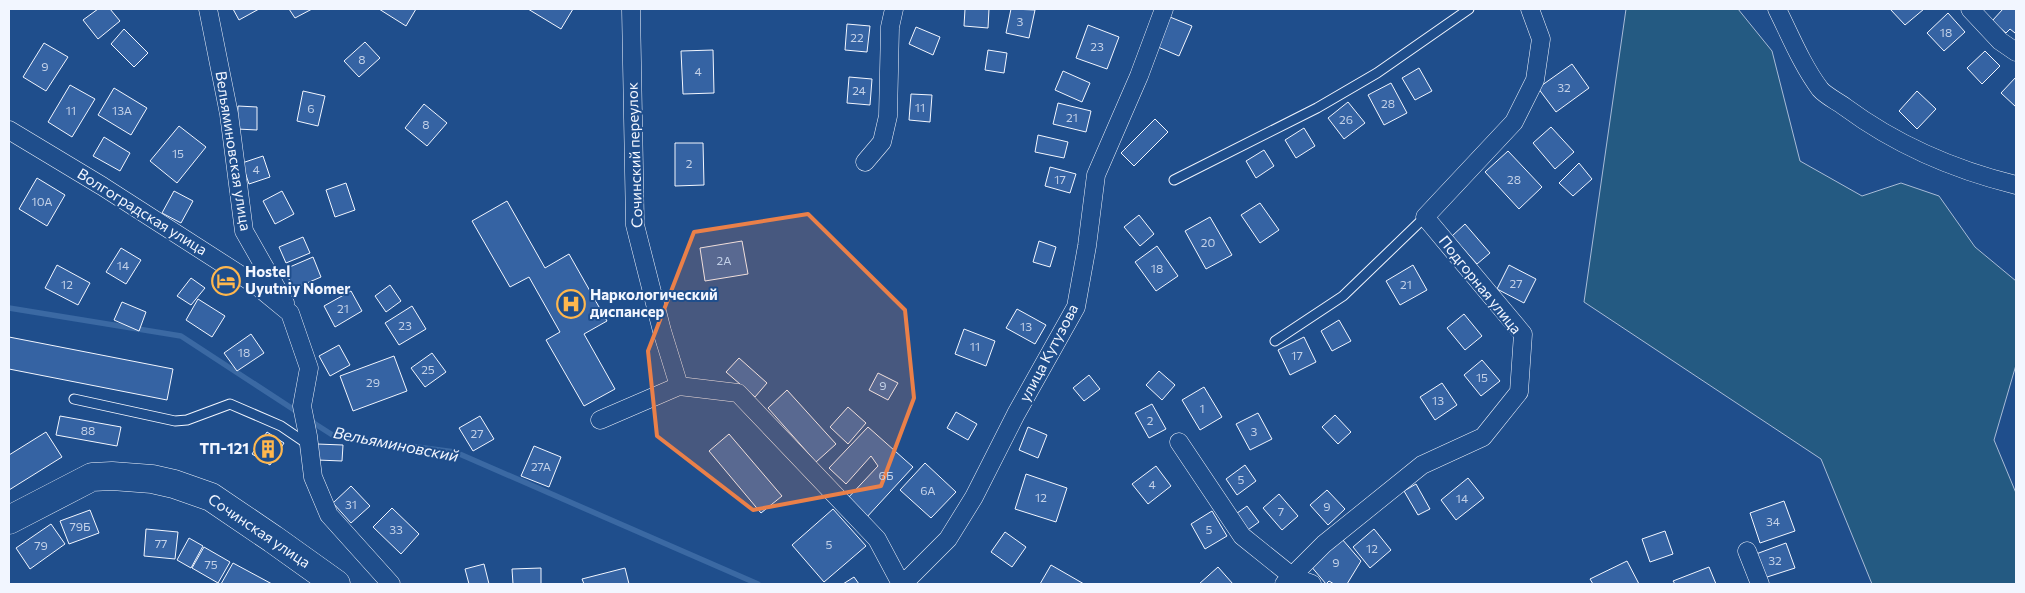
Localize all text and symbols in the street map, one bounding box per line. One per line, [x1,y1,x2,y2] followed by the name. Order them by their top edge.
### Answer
[1017,14,1024,28] house number: 3
[1940,25,1952,39] house number: 18
[850,30,864,44] house number: 22
[1090,39,1104,53] house number: 23
[358,52,366,66] house number: 8
[41,59,49,73] house number: 9
[694,64,702,78] house number: 4
[212,70,256,232] street label: Вельяминовская улица
[1557,80,1571,94] house number: 32
[622,82,646,228] street label: Сочинский переулок
[852,83,866,97] house number: 24
[1381,96,1395,110] house number: 28
[915,100,925,114] house number: 11
[307,101,315,115] house number: 6
[66,103,76,117] house number: 11
[112,103,132,117] house number: 13А
[1066,110,1078,124] house number: 21
[1339,112,1353,126] house number: 26
[422,117,430,131] house number: 8
[172,146,184,160] house number: 15
[686,156,693,170] house number: 2
[252,162,260,176] house number: 4
[74,164,211,258] street label: Волгоградская улица
[1054,172,1066,186] house number: 17
[1507,172,1521,186] house number: 28
[32,194,52,208] house number: 10А
[1436,232,1526,337] street label: Подгорная улица
[1201,235,1215,249] house number: 20
[717,253,731,267] house number: 2А
[117,258,129,272] house number: 14
[1151,261,1163,275] house number: 18
[245,262,350,297] place label: Hostel Uyutniy Nomer
[211,266,241,296] hotel icon: Hostel Uyutniy Nomer
[1510,276,1522,290] house number: 27
[61,277,73,291] house number: 12
[1400,277,1412,291] house number: 21
[590,285,718,320] place label: Наркологический диспансер
[556,289,586,319] hospital icon: Наркологический диспансер
[337,301,349,315] house number: 21
[1015,301,1081,404] street label: улица Кутузова
[398,318,412,332] house number: 23
[1020,319,1032,333] house number: 13
[970,339,980,353] house number: 11
[238,345,250,359] house number: 18
[1291,348,1303,362] house number: 17
[421,362,435,376] house number: 25
[1476,370,1488,384] house number: 15
[366,375,380,389] house number: 29
[879,378,887,392] house number: 9
[1432,393,1444,407] house number: 13
[1199,401,1205,415] house number: 1
[1147,413,1154,427] house number: 2
[332,422,460,465] water label: Вельяминовский
[81,423,95,437] house number: 88
[1251,424,1258,438] house number: 3
[471,426,483,440] house number: 27
[253,434,283,464] building icon: ТП-121
[200,439,249,457] place label: ТП-121
[531,459,551,473] house number: 27А
[879,468,894,482] house number: 6Б
[1238,472,1245,486] house number: 5
[1148,477,1156,491] house number: 4
[920,483,936,497] house number: 6А
[205,489,314,571] street label: Сочинская улица
[1035,490,1047,504] house number: 12
[1456,491,1468,505] house number: 14
[345,497,357,511] house number: 31
[1323,499,1331,513] house number: 9
[1278,504,1284,518] house number: 7
[1766,514,1780,528] house number: 34
[69,519,91,533] house number: 79Б
[389,522,403,536] house number: 33
[1206,522,1213,536] house number: 5
[155,536,167,550] house number: 77
[826,537,833,551] house number: 5
[34,538,48,552] house number: 79
[1366,541,1378,555] house number: 12
[1768,553,1782,567] house number: 32
[1332,555,1340,569] house number: 9
[204,557,218,571] house number: 75

